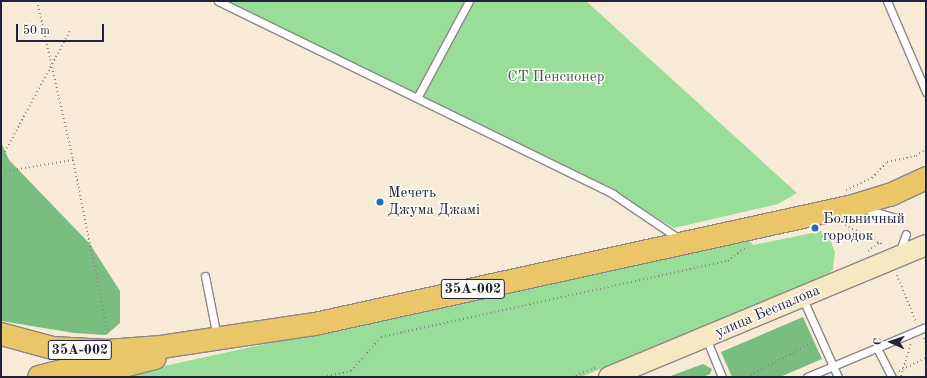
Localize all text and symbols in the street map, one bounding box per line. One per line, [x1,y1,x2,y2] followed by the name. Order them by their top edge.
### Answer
[18,16,106,42] scale bar
[23,25,50,37] text: 50 m
[508,69,604,87] park label: СТ Пенсионер
[388,184,480,219] place label: Мечеть Джума Джамі
[375,197,385,207] marker: Мечеть Джума Джамі
[823,210,905,245] place label: Больничный городок
[810,223,820,233] marker: Больничный городок
[440,277,506,301] road number: 35А-002
[713,282,823,342] street label: улица Беспалова
[871,322,911,362] north arrow
[47,338,113,362] road number: 35А-002
[873,338,884,345] text: С

